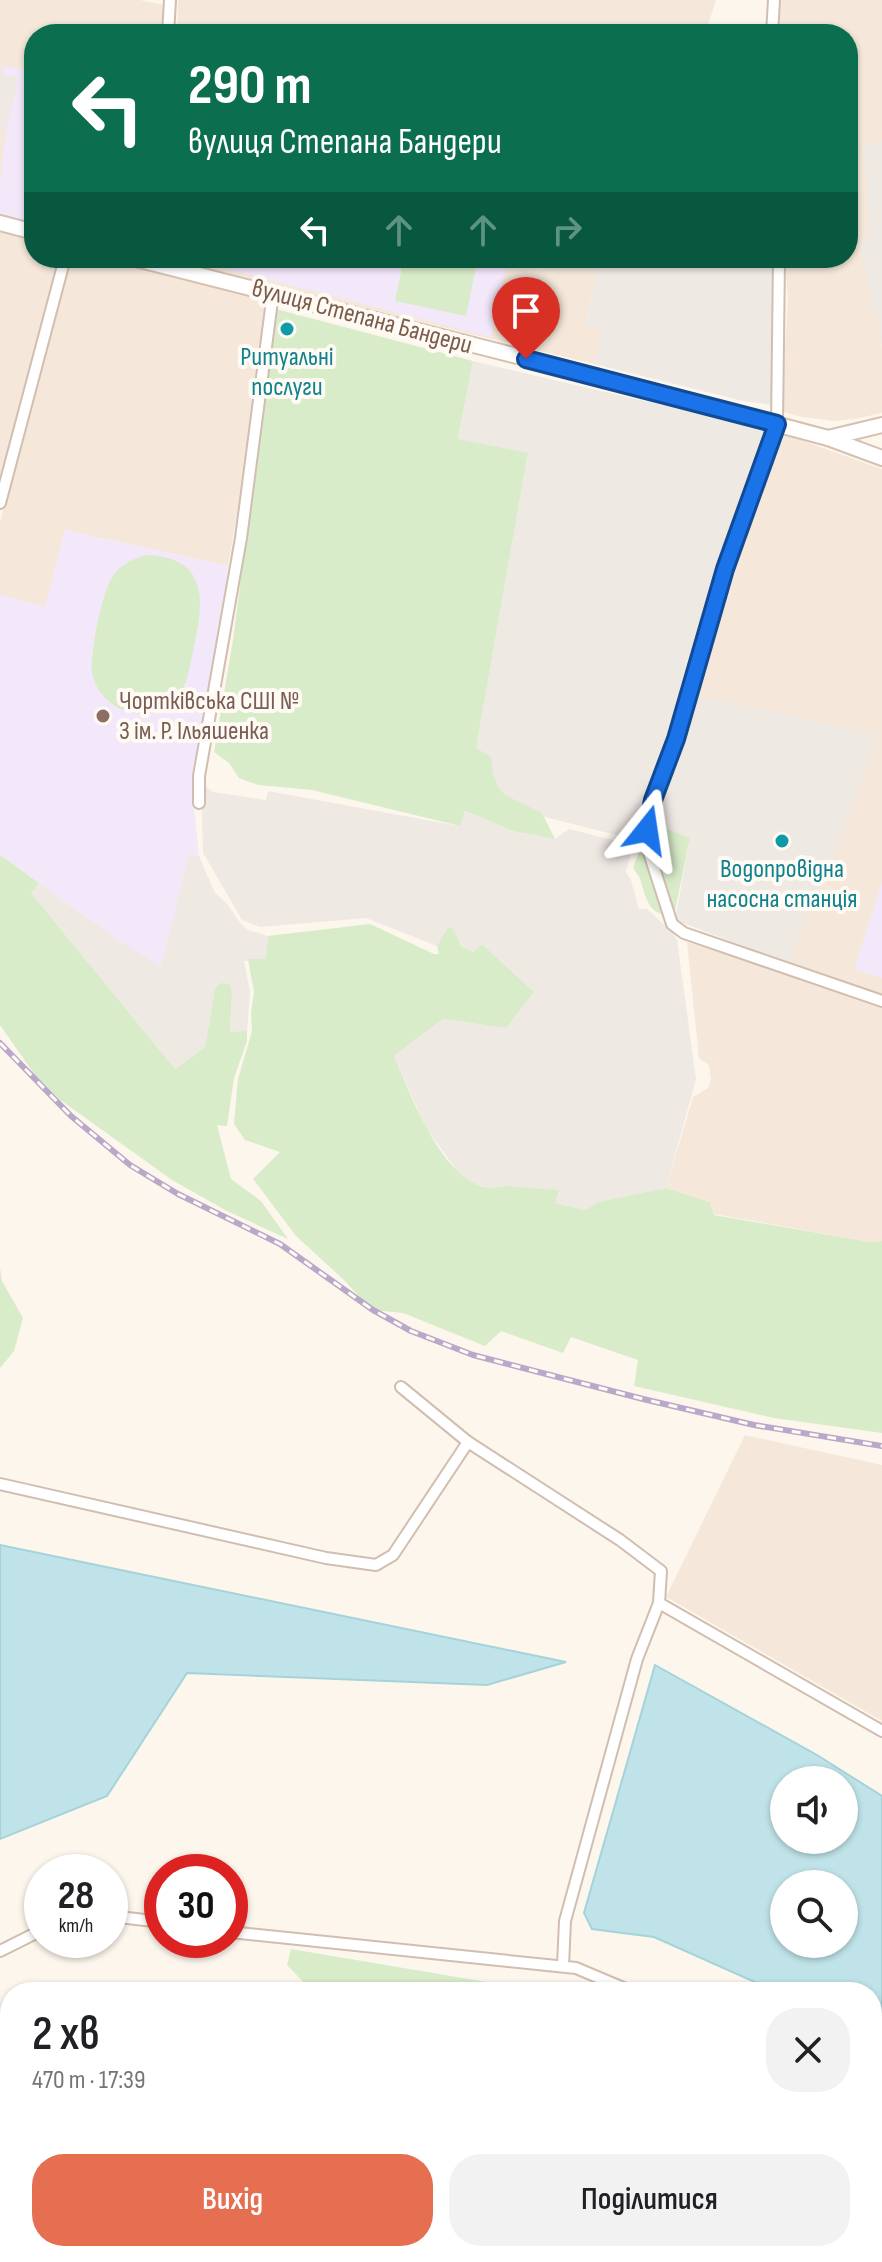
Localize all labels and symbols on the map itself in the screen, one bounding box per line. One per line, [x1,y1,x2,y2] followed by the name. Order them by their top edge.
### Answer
[249,273,475,361] street label: вулиця Степана Бандери
[492,277,560,359] pin
[278,320,296,338] marker: Ритуальні послуги
[240,342,334,403] place label: Ритуальні послуги
[119,686,299,747] place label: Чортківська СШІ № 3 ім. Р. Ільяшенка
[94,707,112,725] marker: Чортківська СШІ № 3 ім. Р. Ільяшенка
[605,788,689,872] position arrow
[773,832,791,850] marker: Водопровідна насосна станція
[706,854,858,915] place label: Водопровідна насосна станція
[144,1854,248,1958] speed limit sign: 30

